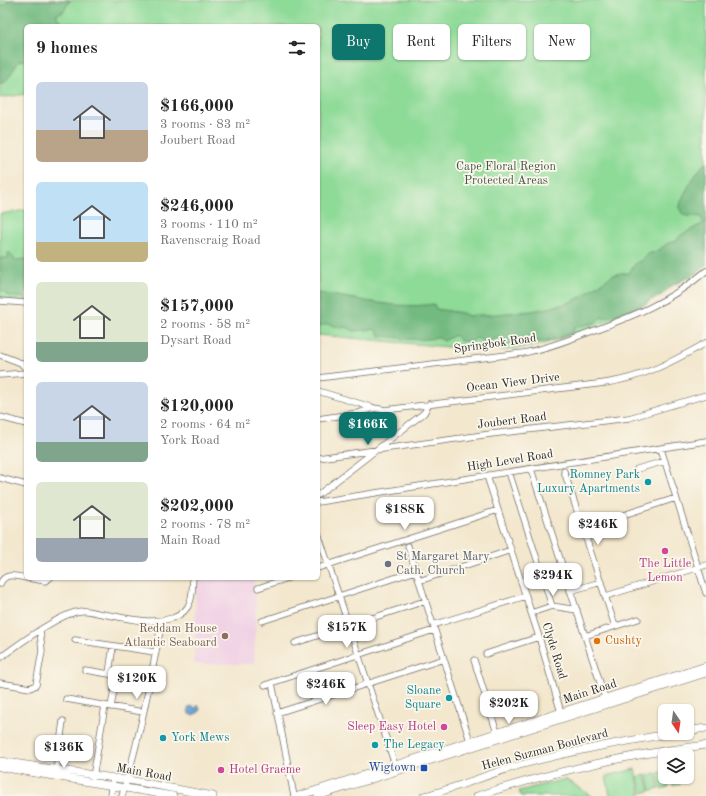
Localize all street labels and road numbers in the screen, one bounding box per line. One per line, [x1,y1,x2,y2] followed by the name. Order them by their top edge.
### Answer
[453,332,537,356] street label: Springbok Road
[466,371,561,395] street label: Ocean View Drive
[477,411,547,431] street label: Joubert Road
[466,448,554,474] street label: High Level Road
[540,621,568,681] street label: Clyde Road
[562,678,618,706] street label: Main Road
[480,727,610,773] street label: Helen Suzman Boulevard
[115,762,173,784] street label: Main Road

